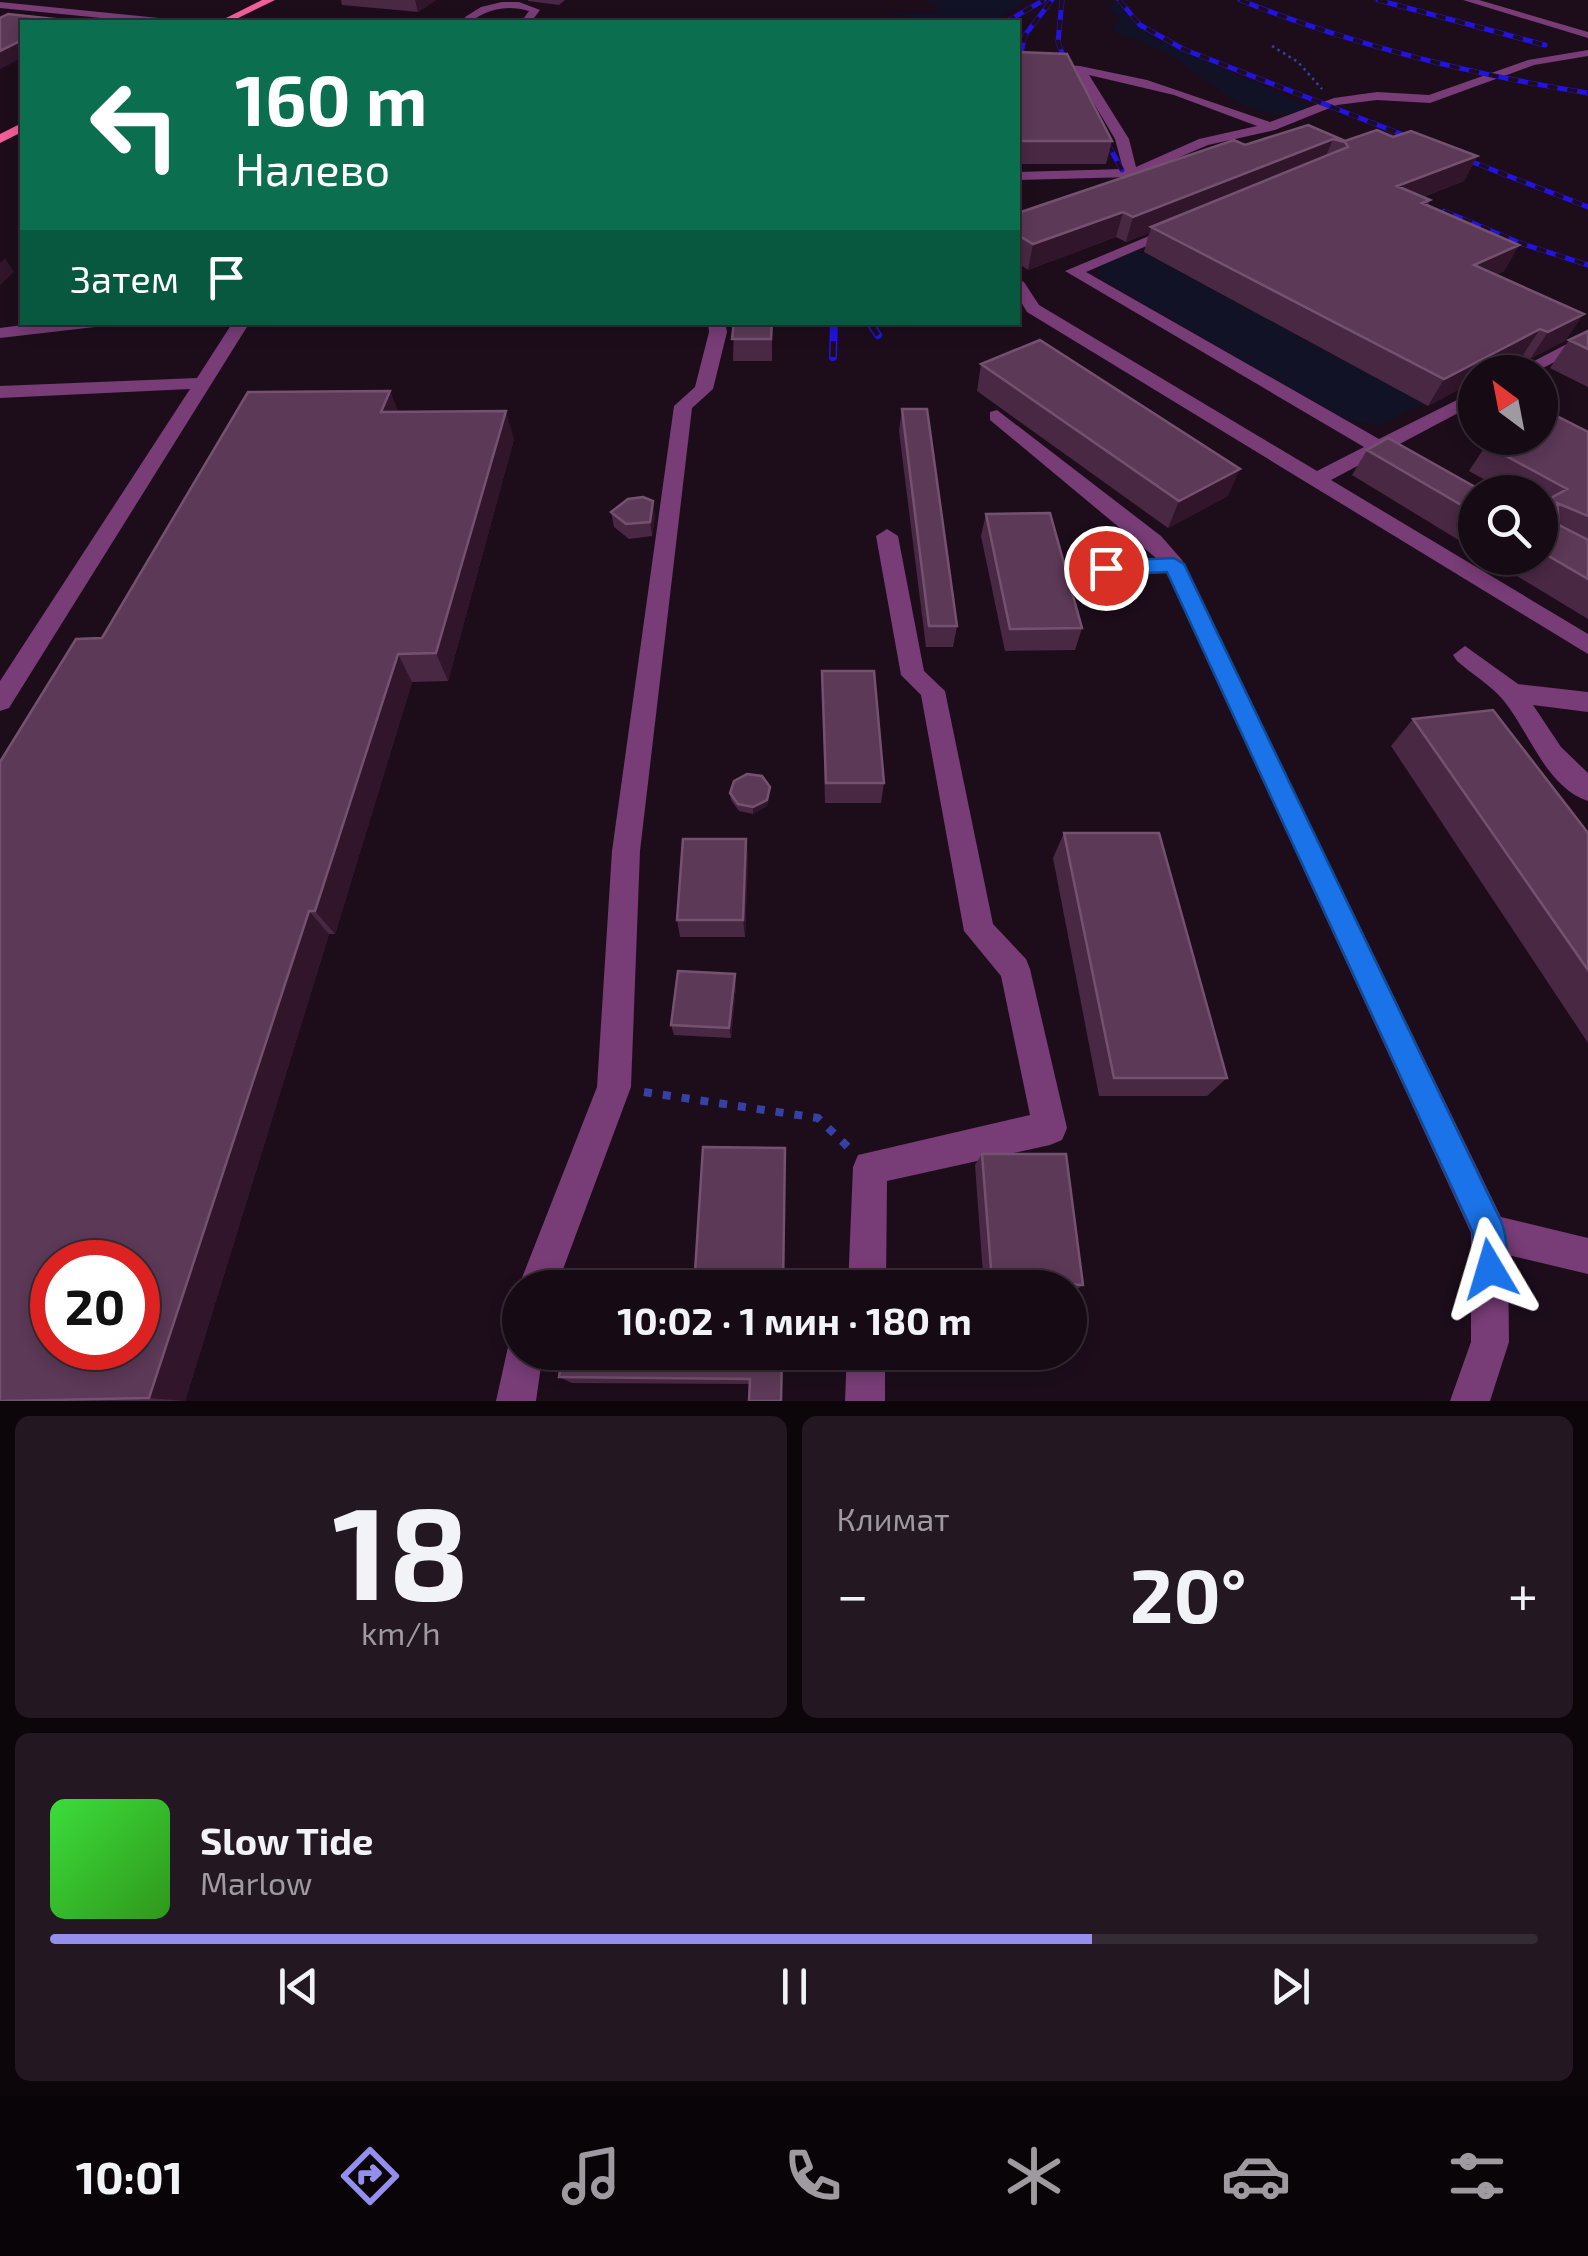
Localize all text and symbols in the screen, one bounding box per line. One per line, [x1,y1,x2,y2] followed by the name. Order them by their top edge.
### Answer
[235,56,428,140] text: 160 m
[70,60,200,190] icon: left
[235,141,390,195] text: Налево
[199,250,254,305] icon: arrive
[70,255,179,301] text: Затем
[1458,355,1558,455] north arrow
[1458,355,1558,575] map controls
[1458,475,1558,575] button: search
[1064,526,1149,611] pin
[1079,541,1134,596] icon: arrive
[1438,1217,1542,1321] position arrow
[30,1240,160,1370] speed limit sign: 20
[617,1297,972,1343] text: 10:02 · 1 мин · 180 m
[332,1470,469,1626] text: 18
[837,1499,950,1537] text: Климат
[1130,1548,1247,1638] text: 20°
[837,1560,869,1626] text: −
[1508,1560,1538,1626] text: +
[361,1613,440,1651] text: km/h
[200,1817,373,1863] text: Slow Tide
[200,1863,312,1901] text: Marlow
[271,1959,326,2014] icon: previous
[767,1959,822,2014] icon: pause
[1263,1959,1318,2014] icon: next
[335,2141,405,2211] icon: directions
[556,2141,626,2211] icon: music
[778,2141,848,2211] icon: phone
[999,2141,1069,2211] icon: climate
[1221,2141,1291,2211] icon: car
[1442,2141,1512,2211] icon: filters
[76,2149,183,2203] text: 10:01

